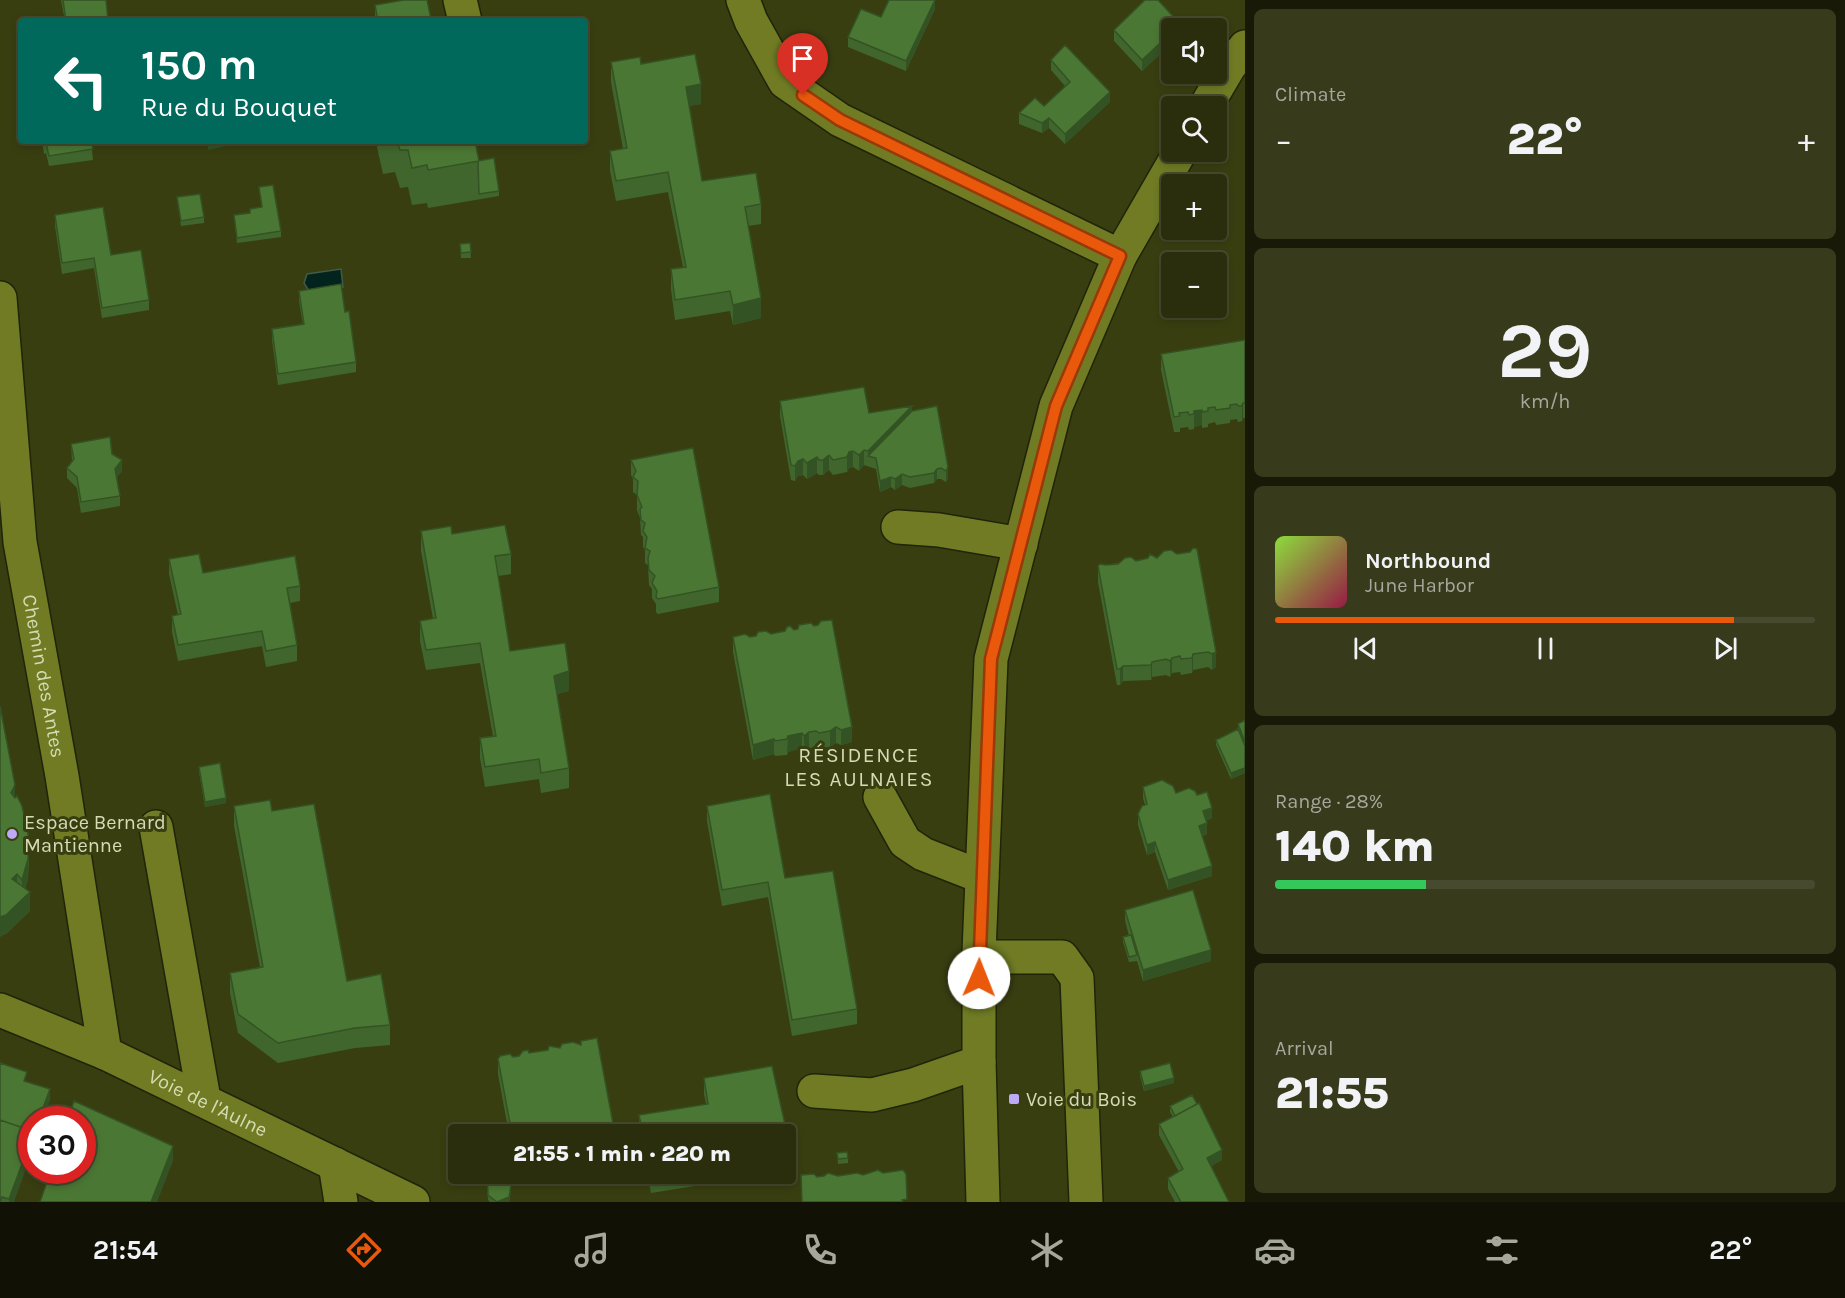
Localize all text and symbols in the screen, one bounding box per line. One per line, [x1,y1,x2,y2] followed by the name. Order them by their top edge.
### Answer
[1161,18,1227,318] map controls
[1161,18,1227,84] button: sound
[777,33,828,95] pin
[141,40,257,90] text: 150 m
[42,42,120,120] icon: left
[786,42,819,75] icon: arrive
[1275,83,1346,106] text: Climate
[141,91,337,123] text: Rue du Bouquet
[1161,96,1227,162] button: search
[1507,113,1583,165] text: 22°
[1275,121,1292,159] text: −
[1798,121,1815,159] text: +
[1161,174,1227,240] button: +
[1161,252,1227,318] button: −
[1498,305,1592,397] text: 29
[1520,390,1570,413] text: km/h
[1365,548,1491,574] text: Northbound
[1365,574,1474,597] text: June Harbor
[18,593,70,759] street label: Chemin des Antes
[1349,632,1382,665] icon: previous
[1529,632,1562,665] icon: pause
[1709,632,1742,665] icon: next
[784,743,934,791] district label: RÉSIDENCE LES AULNAIES
[1275,790,1383,813] text: Range · 28%
[24,811,166,857] place label: Espace Bernard Mantienne
[1275,820,1435,872] text: 140 km
[5,827,19,841] marker: Espace Bernard Mantienne
[947,946,1011,1010] position arrow
[1275,1037,1334,1060] text: Arrival
[145,1064,271,1141] street label: Voie de l'Aulne
[1275,1067,1389,1119] text: 21:55
[1026,1088,1137,1111] place label: Voie du Bois
[1007,1092,1021,1106] marker: Voie du Bois
[18,1106,96,1184] speed limit sign: 30
[513,1141,731,1167] text: 21:55 · 1 min · 220 m
[343,1229,385,1271] icon: directions
[571,1229,613,1271] icon: music
[799,1229,841,1271] icon: phone
[1026,1229,1068,1271] icon: climate
[1254,1229,1296,1271] icon: car
[1481,1229,1523,1271] icon: filters
[93,1234,158,1266] text: 21:54
[1709,1234,1752,1266] text: 22°

